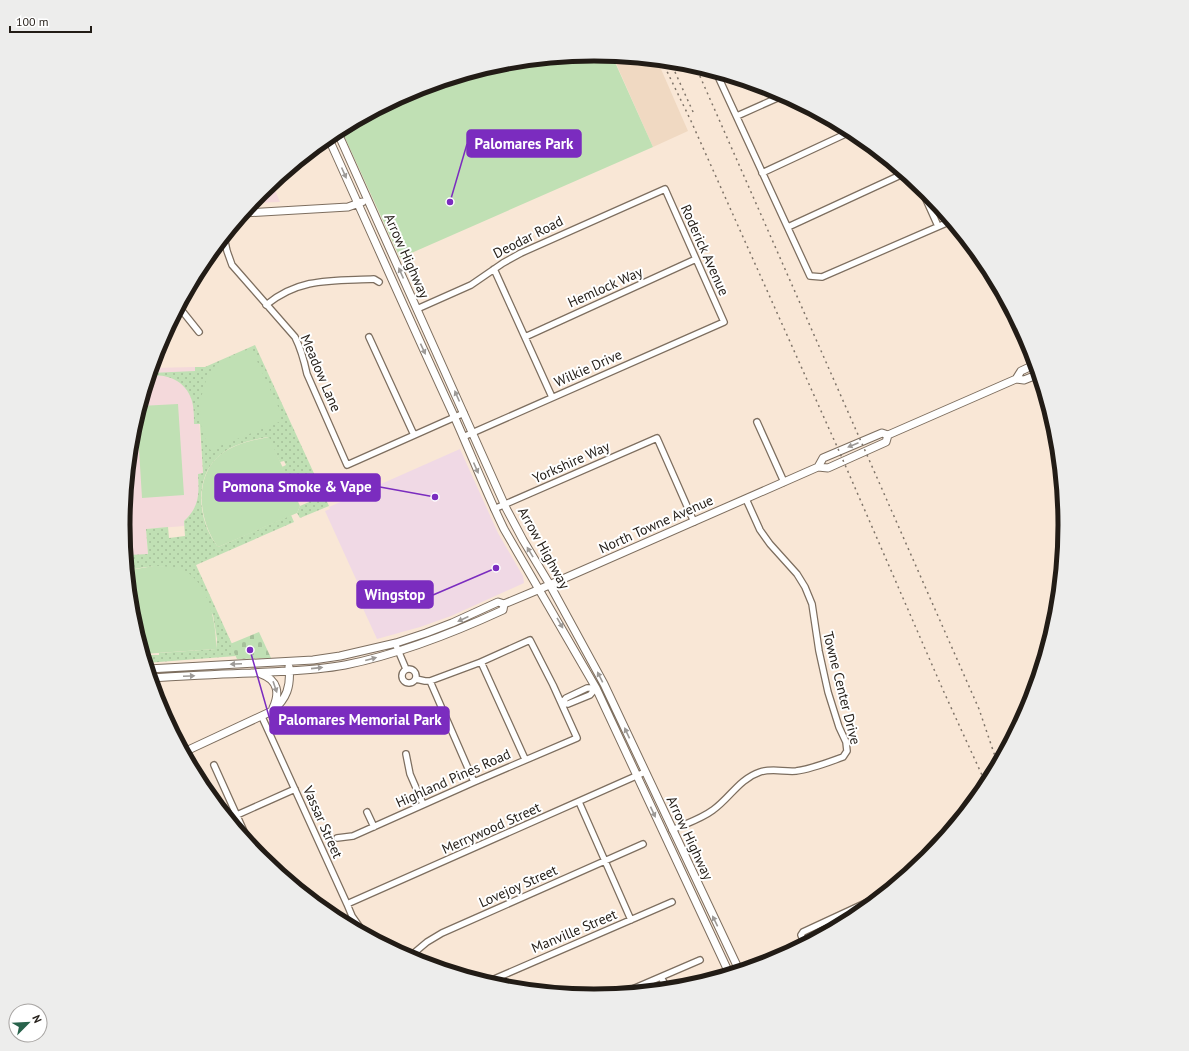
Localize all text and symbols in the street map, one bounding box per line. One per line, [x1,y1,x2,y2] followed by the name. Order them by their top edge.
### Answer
[10,8,91,34] scale bar
[16,14,49,29] text: 100 m
[467,130,581,157] callout: Palomares Park
[475,134,574,153] text: Palomares Park
[341,167,347,179] one-way arrow
[677,202,733,298] street label: Roderick Avenue
[380,211,434,302] street label: Arrow Highway
[490,212,566,262] street label: Deodar Road
[565,262,646,312] street label: Hemlock Way
[398,268,404,279] one-way arrow
[297,332,345,414] street label: Meadow Lane
[420,344,426,355] one-way arrow
[551,345,625,391] street label: Wilkie Drive
[453,390,459,402] one-way arrow
[530,437,613,487] street label: Yorkshire Way
[846,443,858,449] one-way arrow
[474,462,480,474] one-way arrow
[215,474,380,501] callout: Pomona Smoke & Vape
[222,477,372,496] text: Pomona Smoke & Vape
[596,491,716,557] street label: North Towne Avenue
[514,504,574,593] street label: Arrow Highway
[526,546,533,558] one-way arrow
[357,581,433,608] callout: Wingstop
[365,585,425,604] text: Wingstop
[457,616,468,622] one-way arrow
[556,617,563,629] one-way arrow
[819,630,865,746] street label: Towne Center Drive
[365,655,378,661] one-way arrow
[230,661,242,668] one-way arrow
[311,665,323,672] one-way arrow
[597,671,603,683] one-way arrow
[183,672,195,679] one-way arrow
[272,682,278,694] one-way arrow
[270,707,449,734] callout: Palomares Memorial Park
[278,710,442,729] text: Palomares Memorial Park
[624,728,630,739] one-way arrow
[393,745,513,811] street label: Highland Pines Road
[299,782,347,861] street label: Vassar Street
[663,793,718,883] street label: Arrow Highway
[439,798,544,858] street label: Merrywood Street
[650,806,656,817] one-way arrow
[476,861,560,911] street label: Lovejoy Street
[529,905,620,957] street label: Manville Street
[712,915,718,927] one-way arrow
[8,1003,48,1043] north arrow
[29,1013,45,1025] text: N

